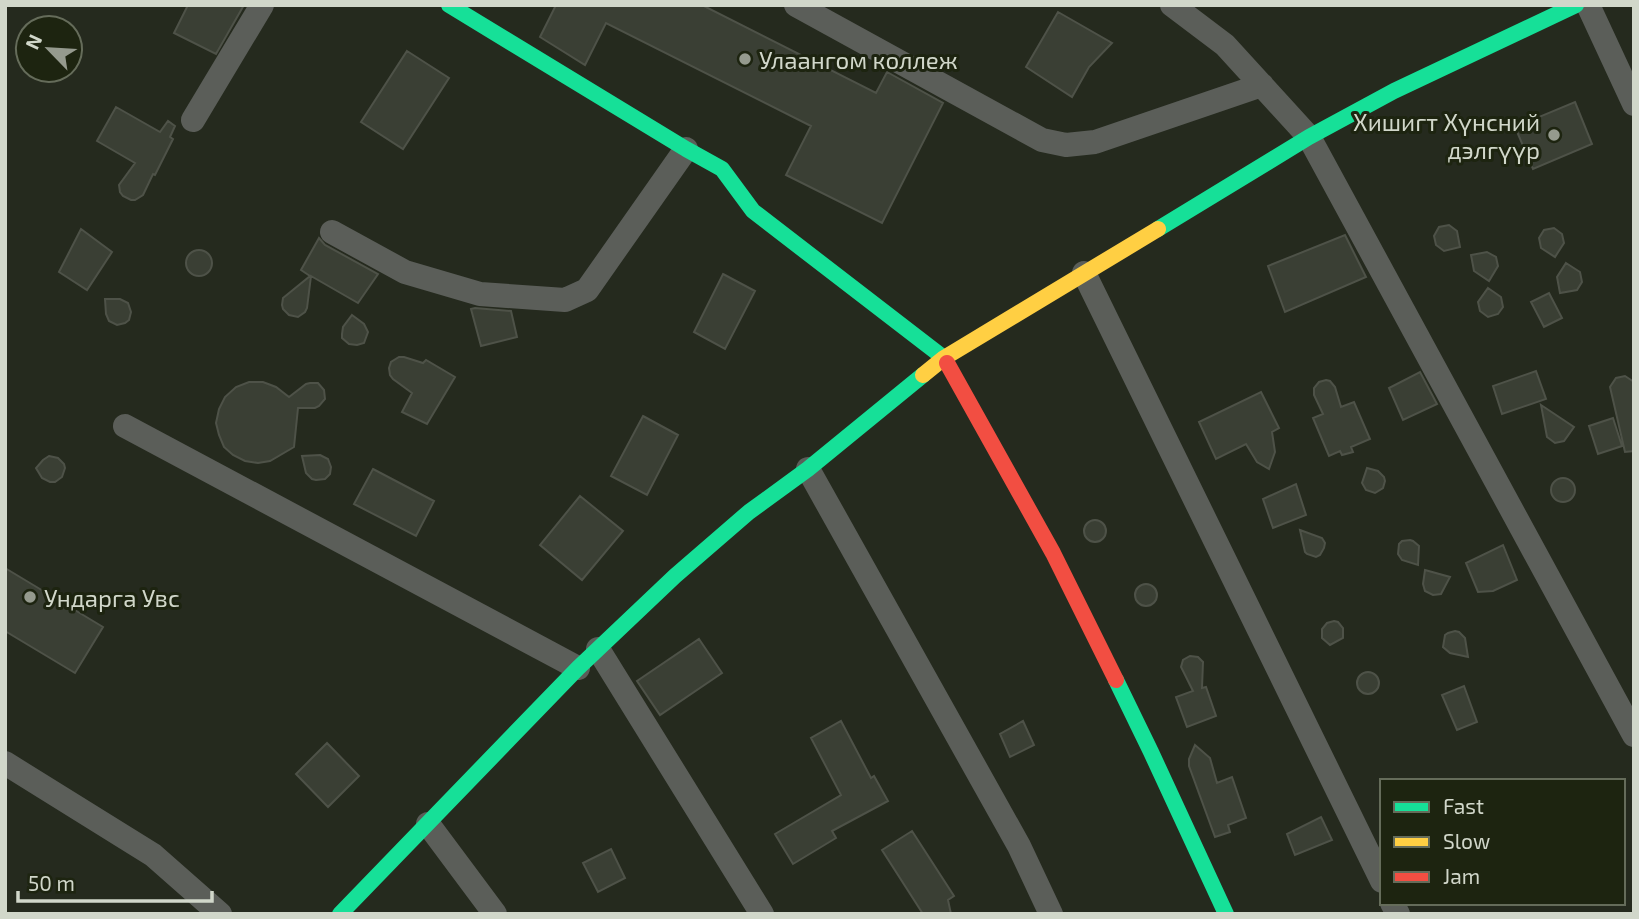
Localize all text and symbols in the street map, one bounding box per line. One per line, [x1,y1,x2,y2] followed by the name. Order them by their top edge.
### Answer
[14,14,84,84] north arrow
[20,31,46,53] text: N
[759,45,958,74] place label: Улаангом коллеж
[737,51,753,67] marker: Улаангом коллеж
[1353,107,1540,164] place label: Хишигт Хүнсний дэлгүүр
[1546,127,1562,143] marker: Хишигт Хүнсний дэлгүүр
[44,583,180,612] place label: Ундарга Увс
[22,589,38,605] marker: Ундарга Увс
[1380,779,1625,905] legend
[1443,793,1484,818] text: Fast
[1443,828,1490,853] text: Slow
[18,860,212,904] scale bar
[1443,863,1480,888] text: Jam
[28,870,75,895] text: 50 m

